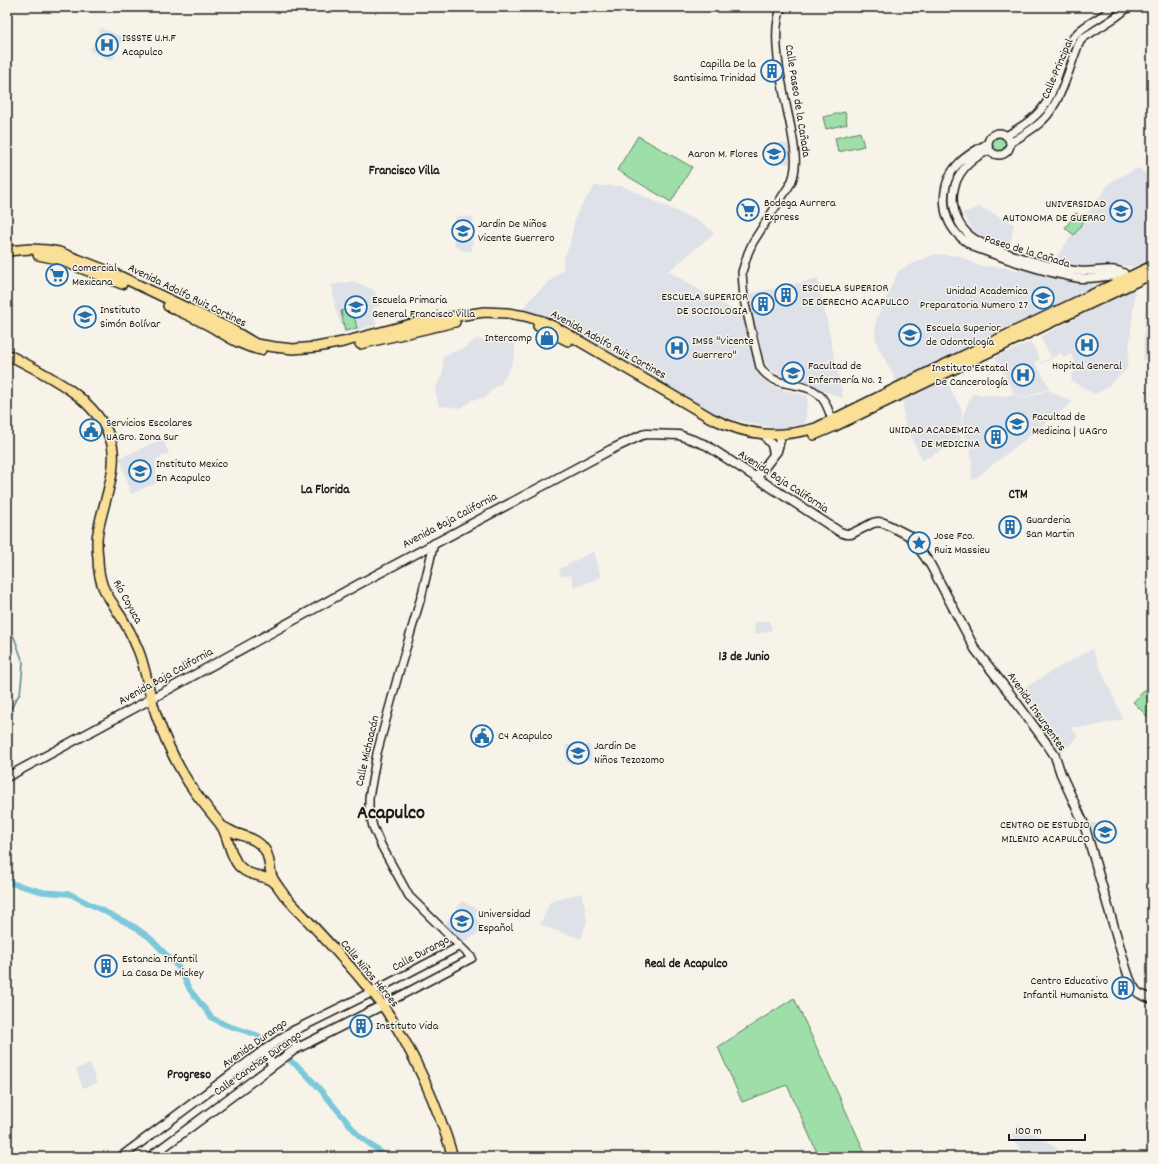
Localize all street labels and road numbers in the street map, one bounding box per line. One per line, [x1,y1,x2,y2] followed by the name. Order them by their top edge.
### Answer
[1038,36,1078,102] street label: Calle Principal
[780,44,814,159] street label: Calle Paseo de la Cañada
[982,231,1072,273] street label: Paseo de la Cañada
[125,260,249,332] street label: Avenida Adolfo Ruiz Cortines
[547,306,669,384] street label: Avenida Adolfo Ruiz Cortines
[734,446,832,518] street label: Avenida Baja California
[399,489,501,553] street label: Avenida Baja California
[108,577,146,627] street label: Río Coyuca
[116,644,217,710] street label: Avenida Baja California
[1002,669,1070,755] street label: Avenida Insurgentes
[352,713,385,788] street label: Calle Michoacán
[389,932,453,976] street label: Calle Durango
[336,937,402,1011] street label: Calle Niños Héroes
[219,1015,291,1073] street label: Avenida Durango
[211,1027,305,1101] street label: Calle Canchas Durango

